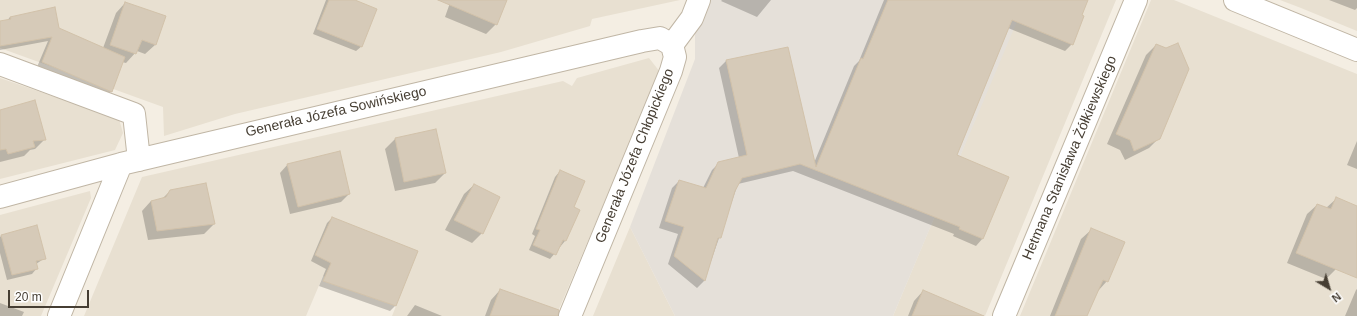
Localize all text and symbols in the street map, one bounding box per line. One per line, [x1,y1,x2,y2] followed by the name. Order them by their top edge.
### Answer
[1019,53,1121,263] street label: Hetmana Stanisława Żółkiewskiego
[592,66,678,246] street label: Generała Józefa Chłopickiego
[244,83,428,141] street label: Generała Józefa Sowińskiego
[1309,268,1349,308] north arrow
[10,282,91,308] scale bar
[15,290,42,304] text: 20 m
[1330,290,1343,305] text: N

